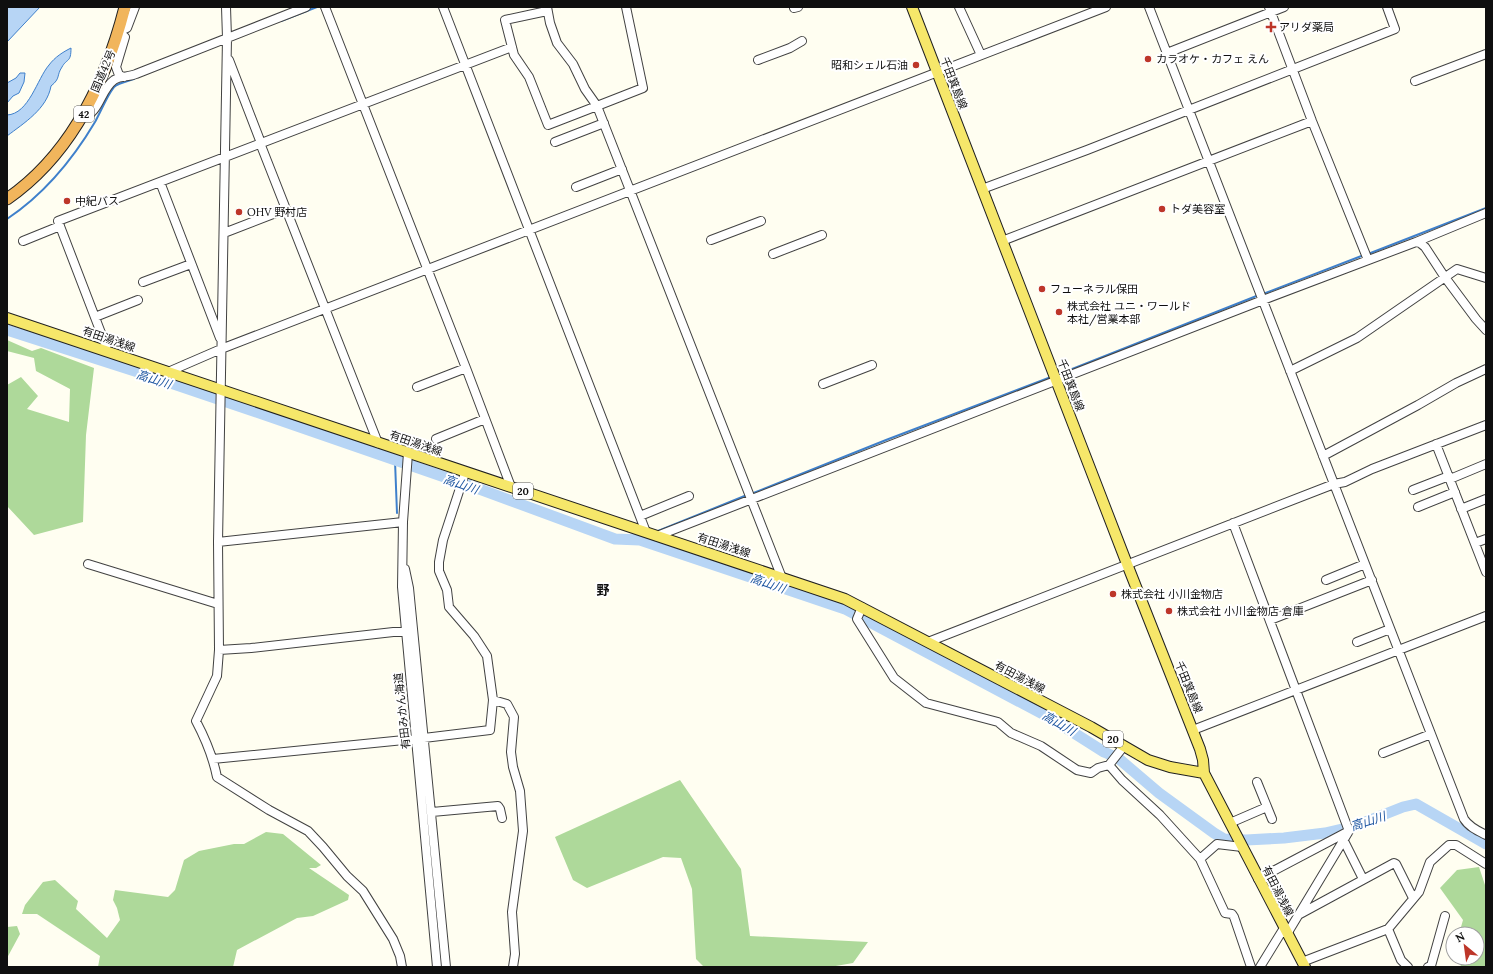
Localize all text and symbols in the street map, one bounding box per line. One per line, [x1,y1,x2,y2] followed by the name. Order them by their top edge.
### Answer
[1279,20,1334,34] place label: アリダ薬局
[1266,22,1276,32] marker: アリダ薬局
[88,48,118,94] street label: 国道42号
[1156,52,1269,66] place label: カラオケ・カフェ えん
[1143,54,1153,64] marker: カラオケ・カフェ えん
[938,55,970,111] street label: 千田箕島線
[831,58,908,72] place label: 昭和シェル石油
[911,60,921,70] marker: 昭和シェル石油
[74,106,94,122] road number: 42
[75,194,119,208] place label: 中紀バス
[62,196,72,206] marker: 中紀バス
[1170,202,1225,216] place label: トダ美容室
[1157,204,1167,214] marker: トダ美容室
[247,205,307,219] place label: OHV 野村店
[234,207,244,217] marker: OHV 野村店
[1050,282,1138,296] place label: フューネラル保田
[1037,284,1047,294] marker: フューネラル保田
[1067,299,1191,327] place label: 株式会社 ユニ・ワールド 本社/営業本部
[1054,307,1064,317] marker: 株式会社 ユニ・ワールド 本社/営業本部
[81,323,137,355] street label: 有田湯浅線
[1055,357,1087,413] street label: 千田箕島線
[135,366,175,392] water label: 高山川
[388,427,444,459] street label: 有田湯浅線
[442,471,482,498] water label: 高山川
[513,483,533,499] road number: 20
[696,530,752,560] street label: 有田湯浅線
[749,570,789,597] water label: 高山川
[596,582,610,599] district label: 野
[1121,587,1223,601] place label: 株式会社 小川金物店
[1108,589,1118,599] marker: 株式会社 小川金物店
[1177,604,1304,618] place label: 株式会社 小川金物店 倉庫
[1164,606,1174,616] marker: 株式会社 小川金物店 倉庫
[992,658,1048,696] street label: 有田湯浅線
[1172,659,1206,715] street label: 千田箕島線
[391,672,413,750] street label: 有田みかん海道
[1040,708,1080,739] water label: 高山川
[1103,731,1123,747] road number: 20
[1349,808,1389,834] water label: 高山川
[1259,863,1297,919] street label: 有田湯浅線
[1445,926,1485,966] north arrow
[1453,929,1468,945] text: N

